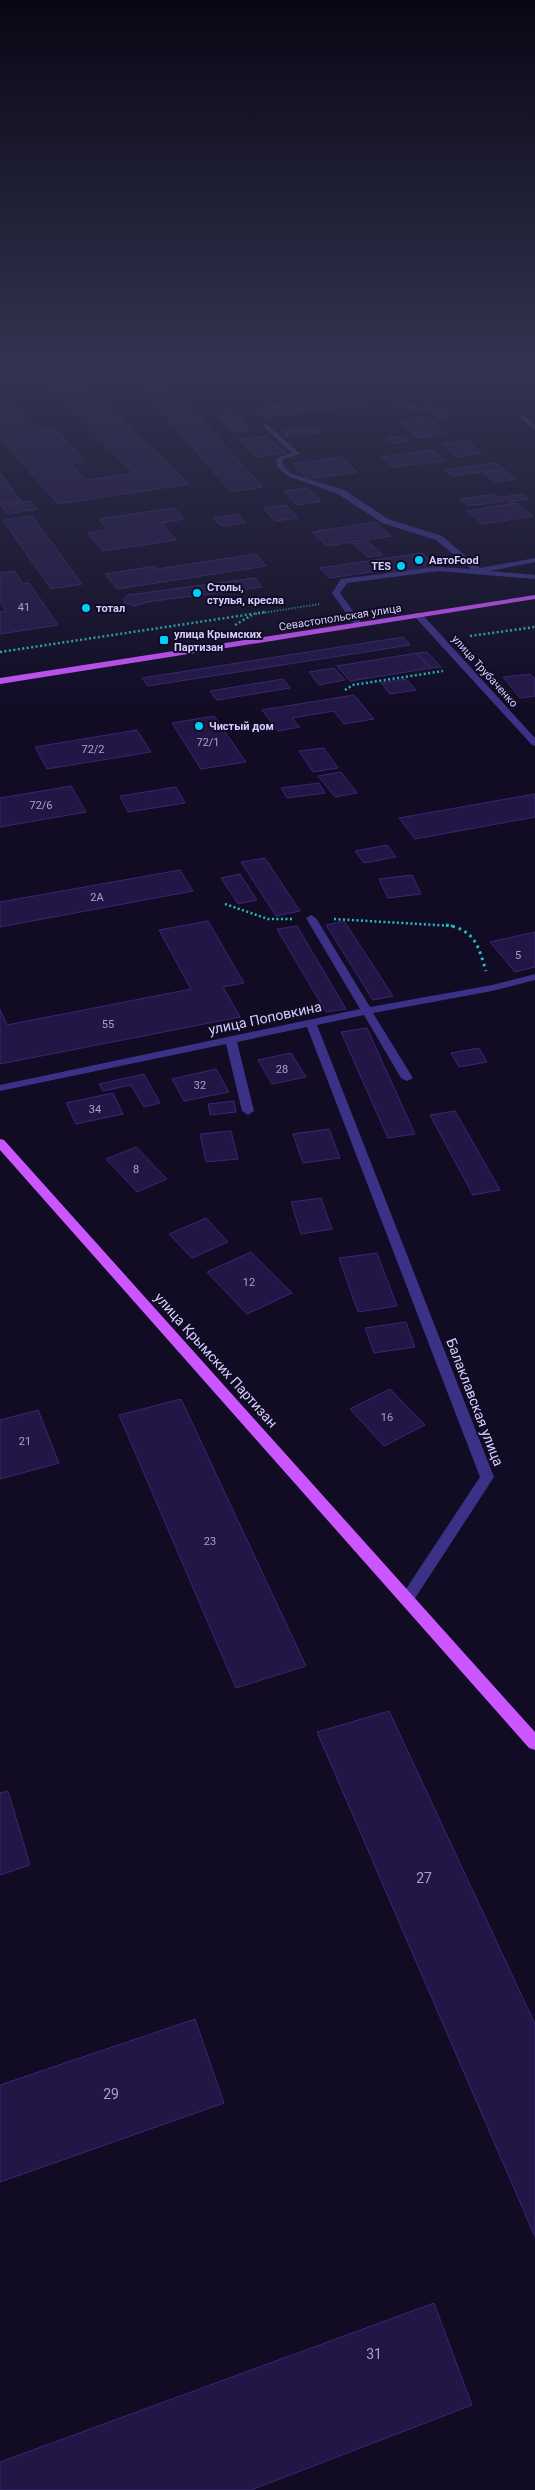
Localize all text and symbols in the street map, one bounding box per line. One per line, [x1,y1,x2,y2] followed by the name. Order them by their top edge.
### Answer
[413,554,425,566] marker: АвтоFood
[429,554,479,567] place label: АвтоFood
[371,560,391,573] place label: TES
[395,560,407,572] marker: TES
[207,581,284,607] place label: Столы, стулья, кресла
[191,587,203,599] marker: Столы, стулья, кресла
[18,601,30,614] house number: 41
[278,601,402,634] street label: Севастопольская улица
[80,602,92,614] marker: тотал
[96,602,125,615] place label: тотал
[174,628,262,654] place label: улица Крымских Партизан
[449,633,520,710] street label: улица Трубаченко
[158,634,170,646] marker: улица Крымских Партизан
[193,720,205,732] marker: Чистый дом
[209,720,274,733] place label: Чистый дом
[196,736,220,749] house number: 72/1
[81,743,105,756] house number: 72/2
[29,799,53,812] house number: 72/6
[90,891,105,904] house number: 2А
[515,949,521,962] house number: 5
[207,998,323,1038] street label: улица Поповкина
[102,1018,114,1031] house number: 55
[276,1063,288,1076] house number: 28
[194,1079,206,1092] house number: 32
[89,1103,101,1116] house number: 34
[133,1163,139,1176] house number: 8
[243,1276,255,1289] house number: 12
[151,1289,281,1431] street label: улица Крымских Партизан
[443,1336,507,1468] street label: Балаклавская улица
[381,1411,393,1424] house number: 16
[19,1435,31,1448] house number: 21
[204,1535,216,1548] house number: 23
[416,1870,432,1886] house number: 27
[103,2086,119,2102] house number: 29
[366,2346,382,2362] house number: 31

